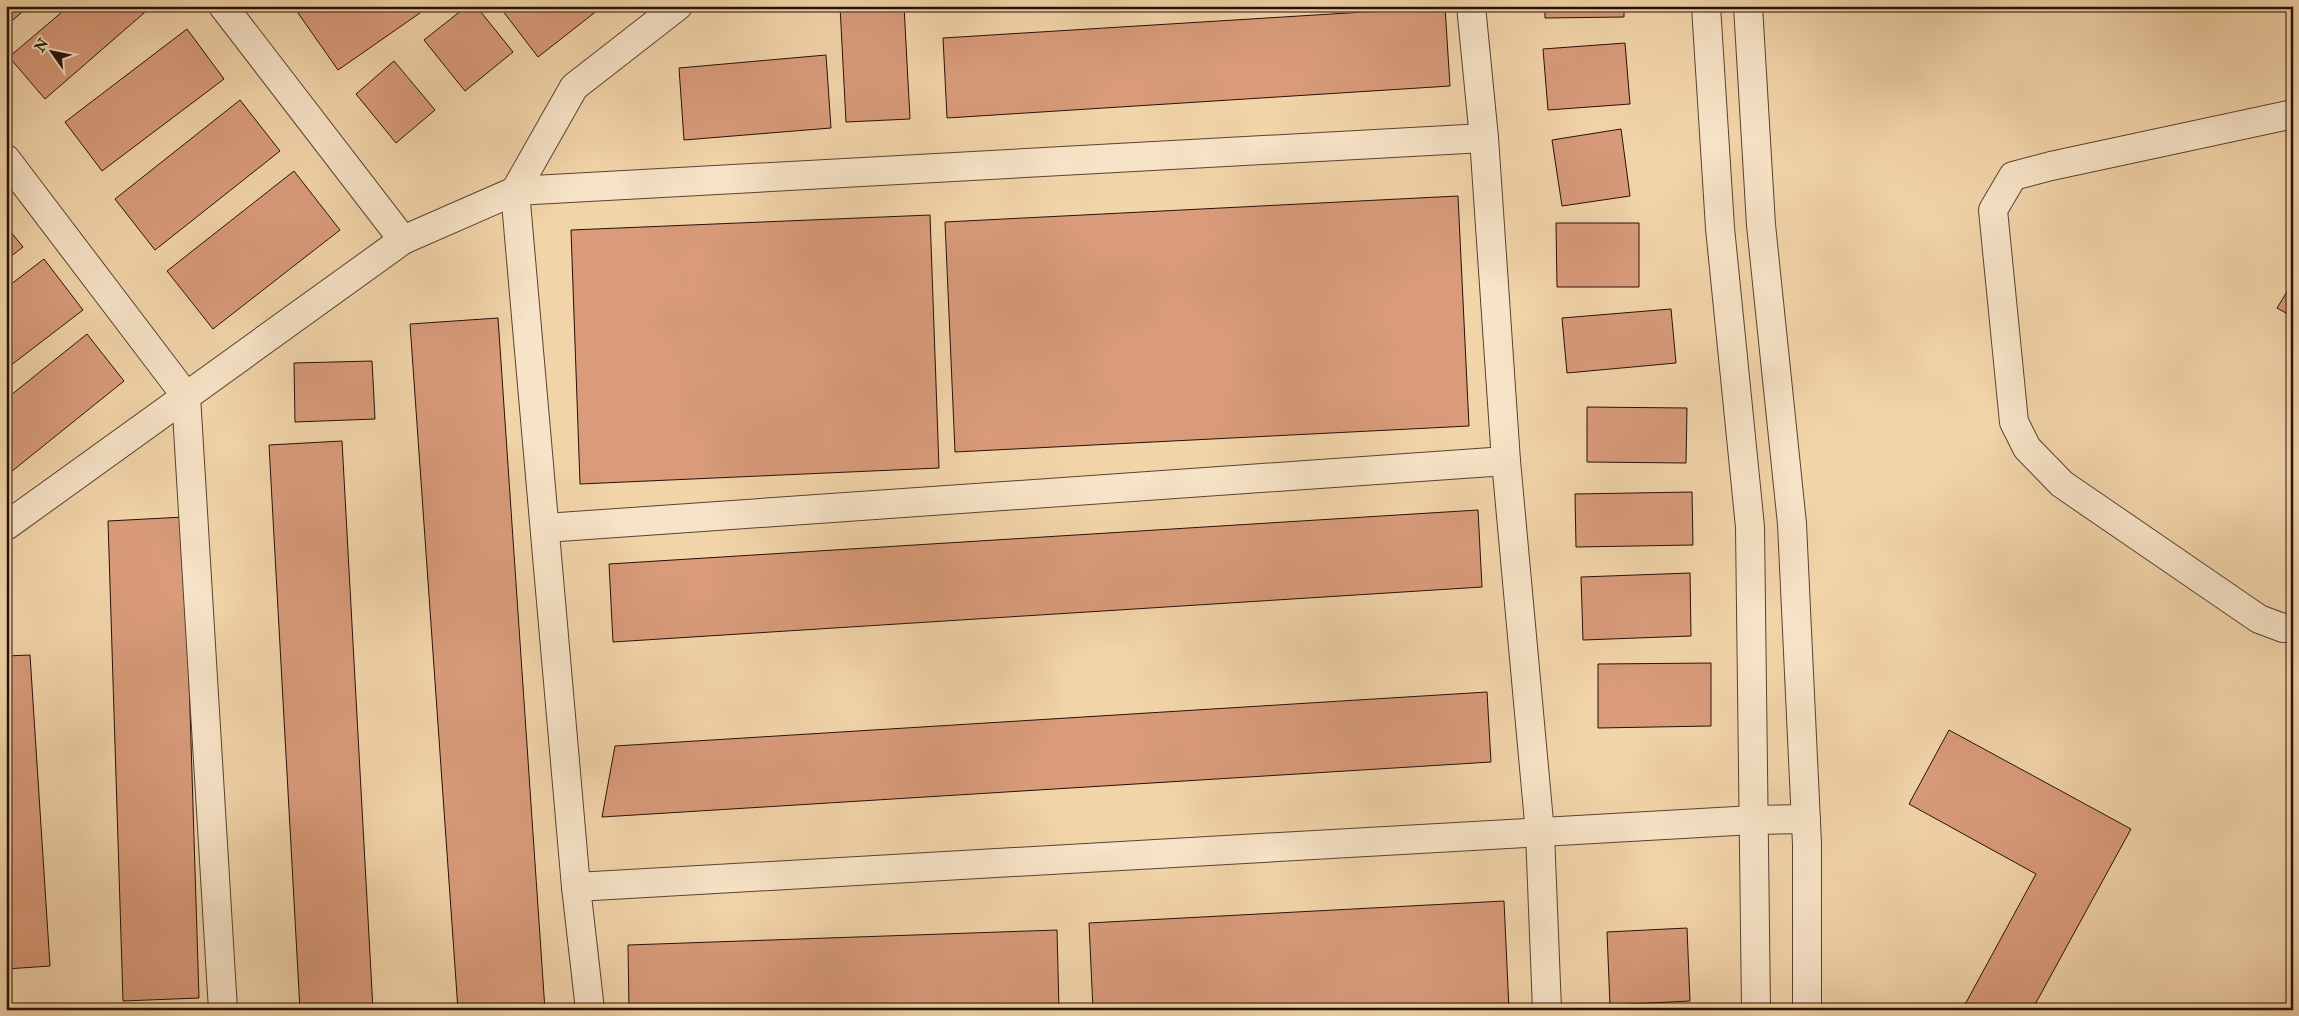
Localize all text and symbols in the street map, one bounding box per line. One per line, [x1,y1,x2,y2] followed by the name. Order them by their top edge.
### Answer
[28,28,78,78] north arrow
[30,35,52,56] text: N

